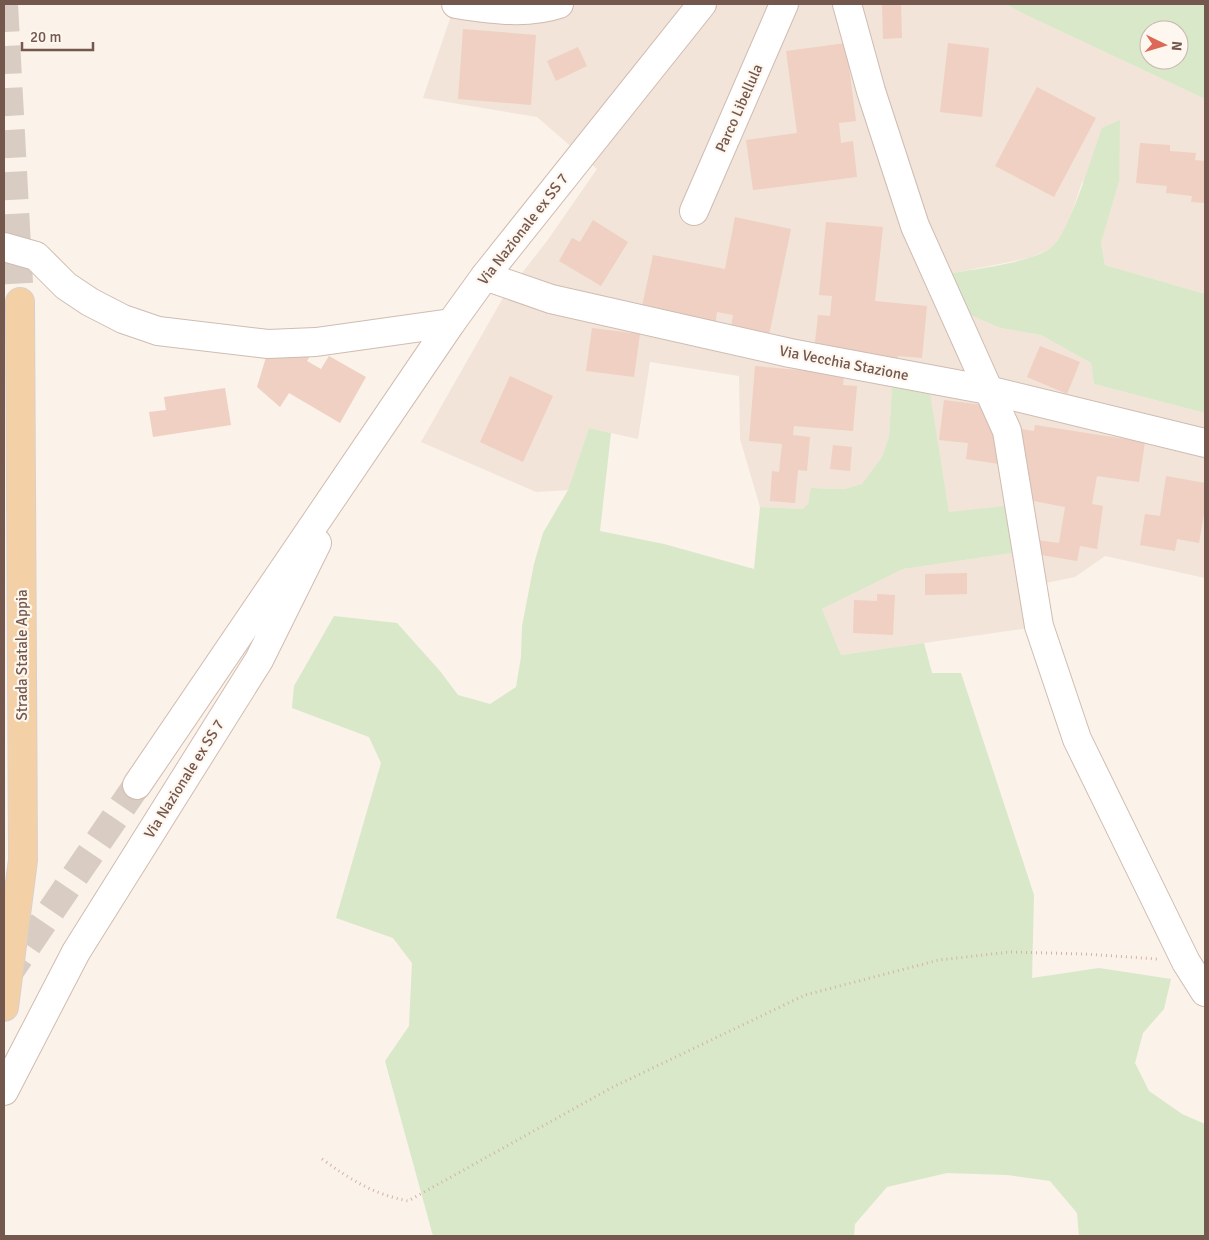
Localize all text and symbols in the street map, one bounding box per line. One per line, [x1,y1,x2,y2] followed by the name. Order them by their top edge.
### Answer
[22,20,94,52] scale bar
[1139,20,1189,70] north arrow
[30,28,61,46] text: 20 m
[1168,40,1185,52] text: N
[711,61,767,155] street label: Parco Libellula
[474,170,572,288] street label: Via Nazionale ex SS 7
[778,342,910,384] street label: Via Vecchia Stazione
[13,589,31,721] street label: Strada Statale Appia
[140,716,228,842] street label: Via Nazionale ex SS 7

